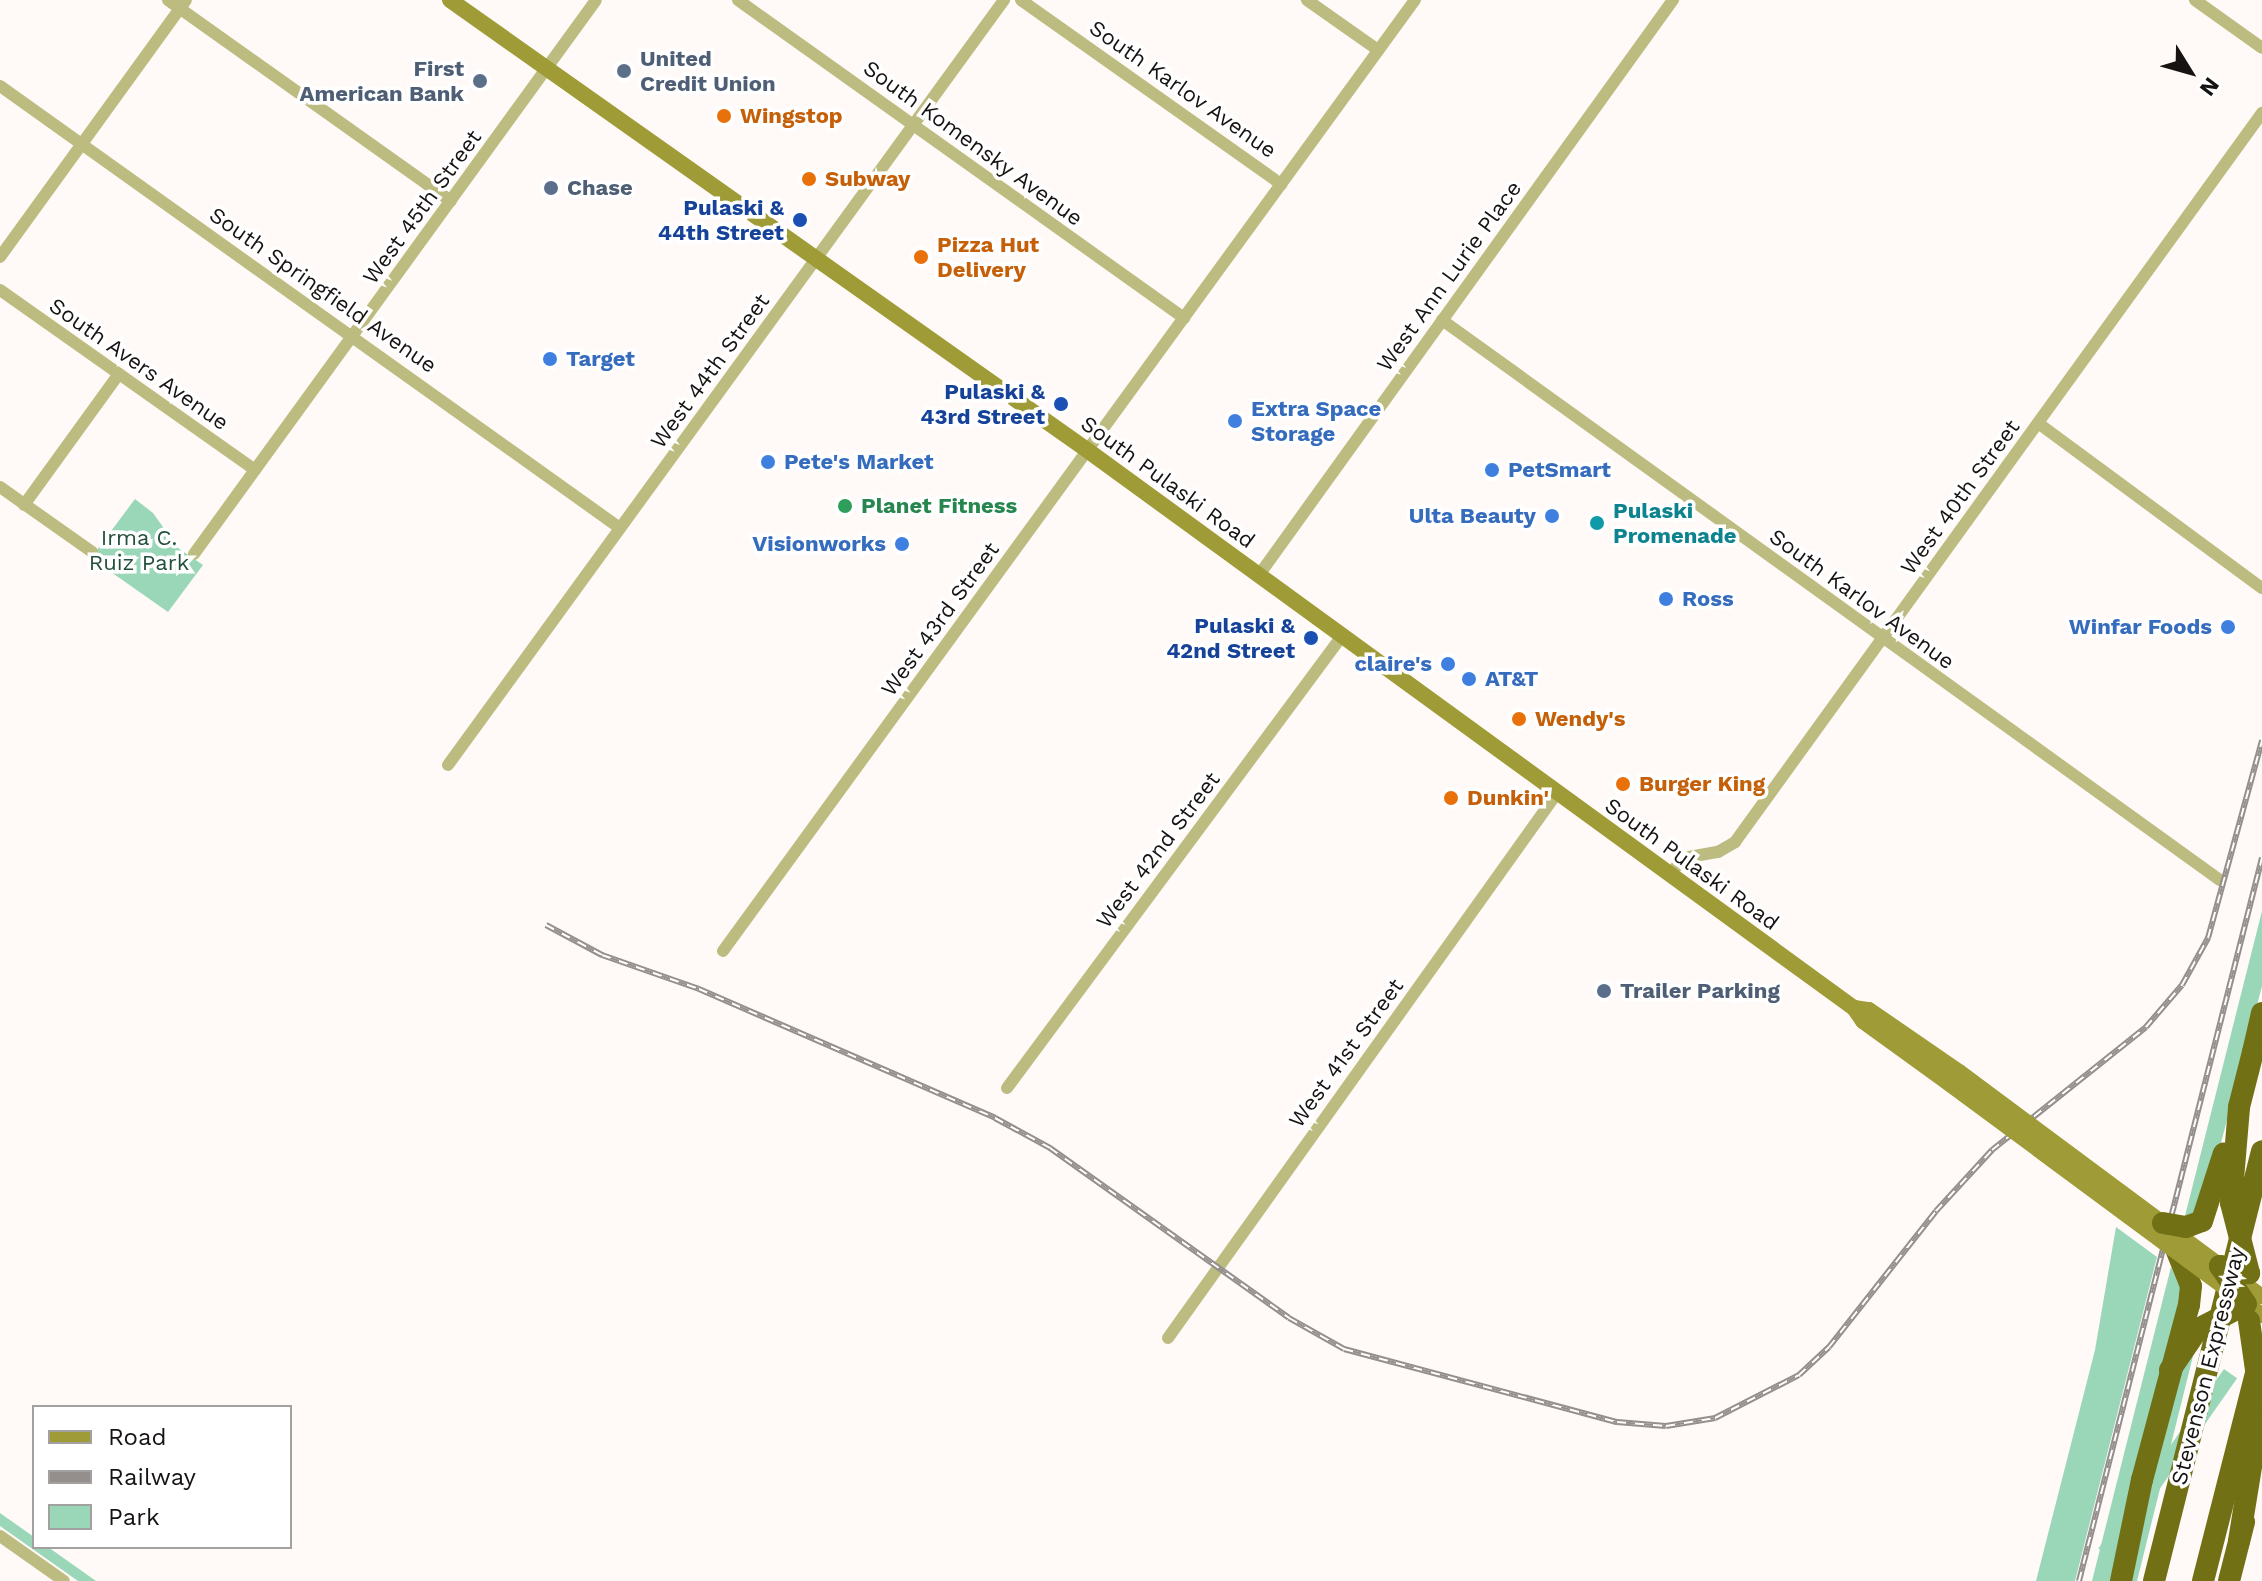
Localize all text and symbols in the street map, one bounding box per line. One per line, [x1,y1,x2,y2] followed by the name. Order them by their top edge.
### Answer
[1084,14,1282,164] street label: South Karlov Avenue
[2150,32,2230,112] north arrow
[640,45,776,96] place label: United Credit Union
[858,54,1088,232] street label: South Komensky Avenue
[300,55,464,106] place label: First American Bank
[615,62,633,80] marker: United Credit Union
[471,72,489,90] marker: First American Bank
[2195,73,2224,101] text: N
[740,103,843,129] place label: Wingstop
[715,107,733,125] marker: Wingstop
[357,125,487,289] street label: West 45th Street
[825,166,910,192] place label: Subway
[800,170,818,188] marker: Subway
[567,175,633,201] place label: Chase
[1371,175,1527,377] street label: West Ann Lurie Place
[542,179,560,197] marker: Chase
[658,194,784,246] place label: Pulaski & 44th Street
[204,201,442,379] street label: South Springfield Avenue
[791,211,809,229] marker: Pulaski & 44th Street
[937,231,1039,282] place label: Pizza Hut Delivery
[912,248,930,266] marker: Pizza Hut Delivery
[645,288,775,454] street label: West 44th Street
[44,292,234,436] street label: South Avers Avenue
[566,346,635,372] place label: Target
[541,350,559,368] marker: Target
[920,378,1045,430] place label: Pulaski & 43rd Street
[1052,395,1070,413] marker: Pulaski & 43rd Street
[1251,395,1382,446] place label: Extra Space Storage
[1076,410,1260,554] street label: South Pulaski Road
[1226,412,1244,430] marker: Extra Space Storage
[1895,414,2025,580] street label: West 40th Street
[784,449,934,475] place label: Pete's Market
[759,453,777,471] marker: Pete's Market
[1508,457,1611,483] place label: PetSmart
[1483,461,1501,479] marker: PetSmart
[861,493,1017,519] place label: Planet Fitness
[836,497,854,515] marker: Planet Fitness
[1613,497,1736,548] place label: Pulaski Promenade
[1409,503,1536,529] place label: Ulta Beauty
[1543,507,1561,525] marker: Ulta Beauty
[1588,514,1606,532] marker: Pulaski Promenade
[1764,523,1960,675] street label: South Karlov Avenue
[89,524,189,576] park label: Irma C. Ruiz Park
[752,531,886,557] place label: Visionworks
[893,535,911,553] marker: Visionworks
[875,537,1005,701] street label: West 43rd Street
[1682,586,1734,612] place label: Ross
[1657,590,1675,608] marker: Ross
[1166,612,1295,664] place label: Pulaski & 42nd Street
[2068,614,2212,640] place label: Winfar Foods
[2219,618,2237,636] marker: Winfar Foods
[1302,629,1320,647] marker: Pulaski & 42nd Street
[1354,651,1432,677] place label: claire's
[1439,655,1457,673] marker: claire's
[1485,666,1538,692] place label: AT&T
[1460,670,1478,688] marker: AT&T
[1535,706,1625,732] place label: Wendy's
[1510,710,1528,728] marker: Wendy's
[1091,767,1225,933] street label: West 42nd Street
[1639,771,1765,797] place label: Burger King
[1614,775,1632,793] marker: Burger King
[1467,785,1549,811] place label: Dunkin'
[1442,789,1460,807] marker: Dunkin'
[1600,792,1784,936] street label: South Pulaski Road
[1283,973,1409,1133] street label: West 41st Street
[1620,978,1780,1004] place label: Trailer Parking
[1595,982,1613,1000] marker: Trailer Parking
[2166,1244,2250,1488] street label: Stevenson Expressway
[32,1405,292,1549] legend
[108,1423,167,1451] text: Road
[108,1463,196,1491] text: Railway
[108,1503,160,1531] text: Park

